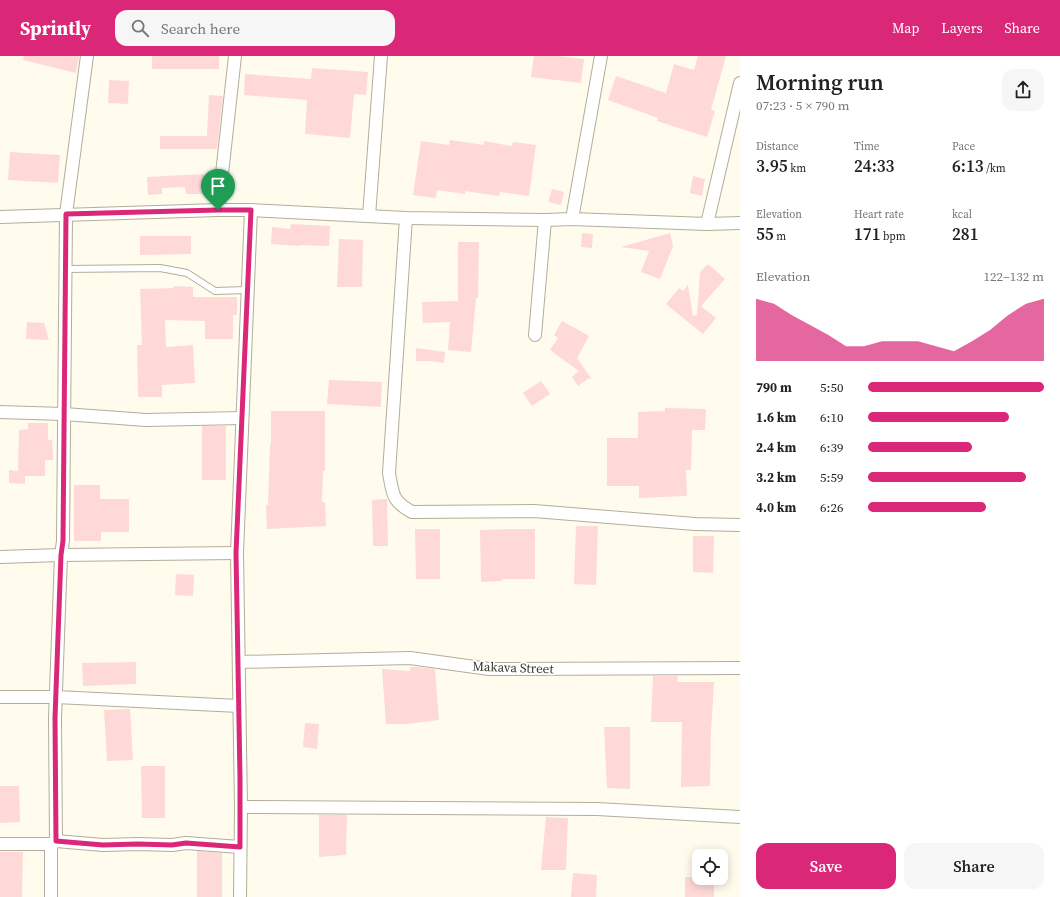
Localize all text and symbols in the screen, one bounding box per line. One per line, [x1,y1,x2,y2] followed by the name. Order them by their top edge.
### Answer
[115,10,395,46] search box
[20,15,91,41] text: Sprintly
[129,17,151,39] icon: search
[161,18,240,39] text: Search here
[892,18,919,38] text: Map
[941,18,983,38] text: Layers
[1005,18,1040,38] text: Share
[756,67,884,97] text: Morning run
[1002,69,1044,111] button: share
[756,97,850,114] text: 07:23 · 5 × 790 m
[756,139,799,154] text: Distance
[854,139,879,154] text: Time
[952,139,975,154] text: Pace
[756,154,788,178] text: 3.95
[854,154,894,178] text: 24:33
[952,154,984,178] text: 6:13
[788,161,806,176] text: km
[984,161,1006,176] text: /km
[201,169,235,210] pin
[207,175,229,197] icon: arrive
[756,207,802,222] text: Elevation
[854,207,904,222] text: Heart rate
[952,207,972,222] text: kcal
[756,222,774,246] text: 55
[854,222,881,246] text: 171
[952,222,979,246] text: 281
[774,229,786,244] text: m
[881,229,906,244] text: bpm
[756,268,810,285] text: Elevation
[984,268,1044,285] text: 122–132 m
[756,379,792,396] text: 790 m
[820,379,843,396] text: 5:50
[756,409,796,426] text: 1.6 km
[820,409,843,426] text: 6:10
[756,439,796,456] text: 2.4 km
[820,439,843,456] text: 6:39
[756,469,796,486] text: 3.2 km
[820,469,843,486] text: 5:59
[756,499,796,516] text: 4.0 km
[820,499,843,516] text: 6:26
[472,658,555,677] street label: Makava Street
[756,843,896,889] button: Save
[904,843,1044,889] button: Share
[692,849,728,885] map controls
[692,849,728,885] button: locate

